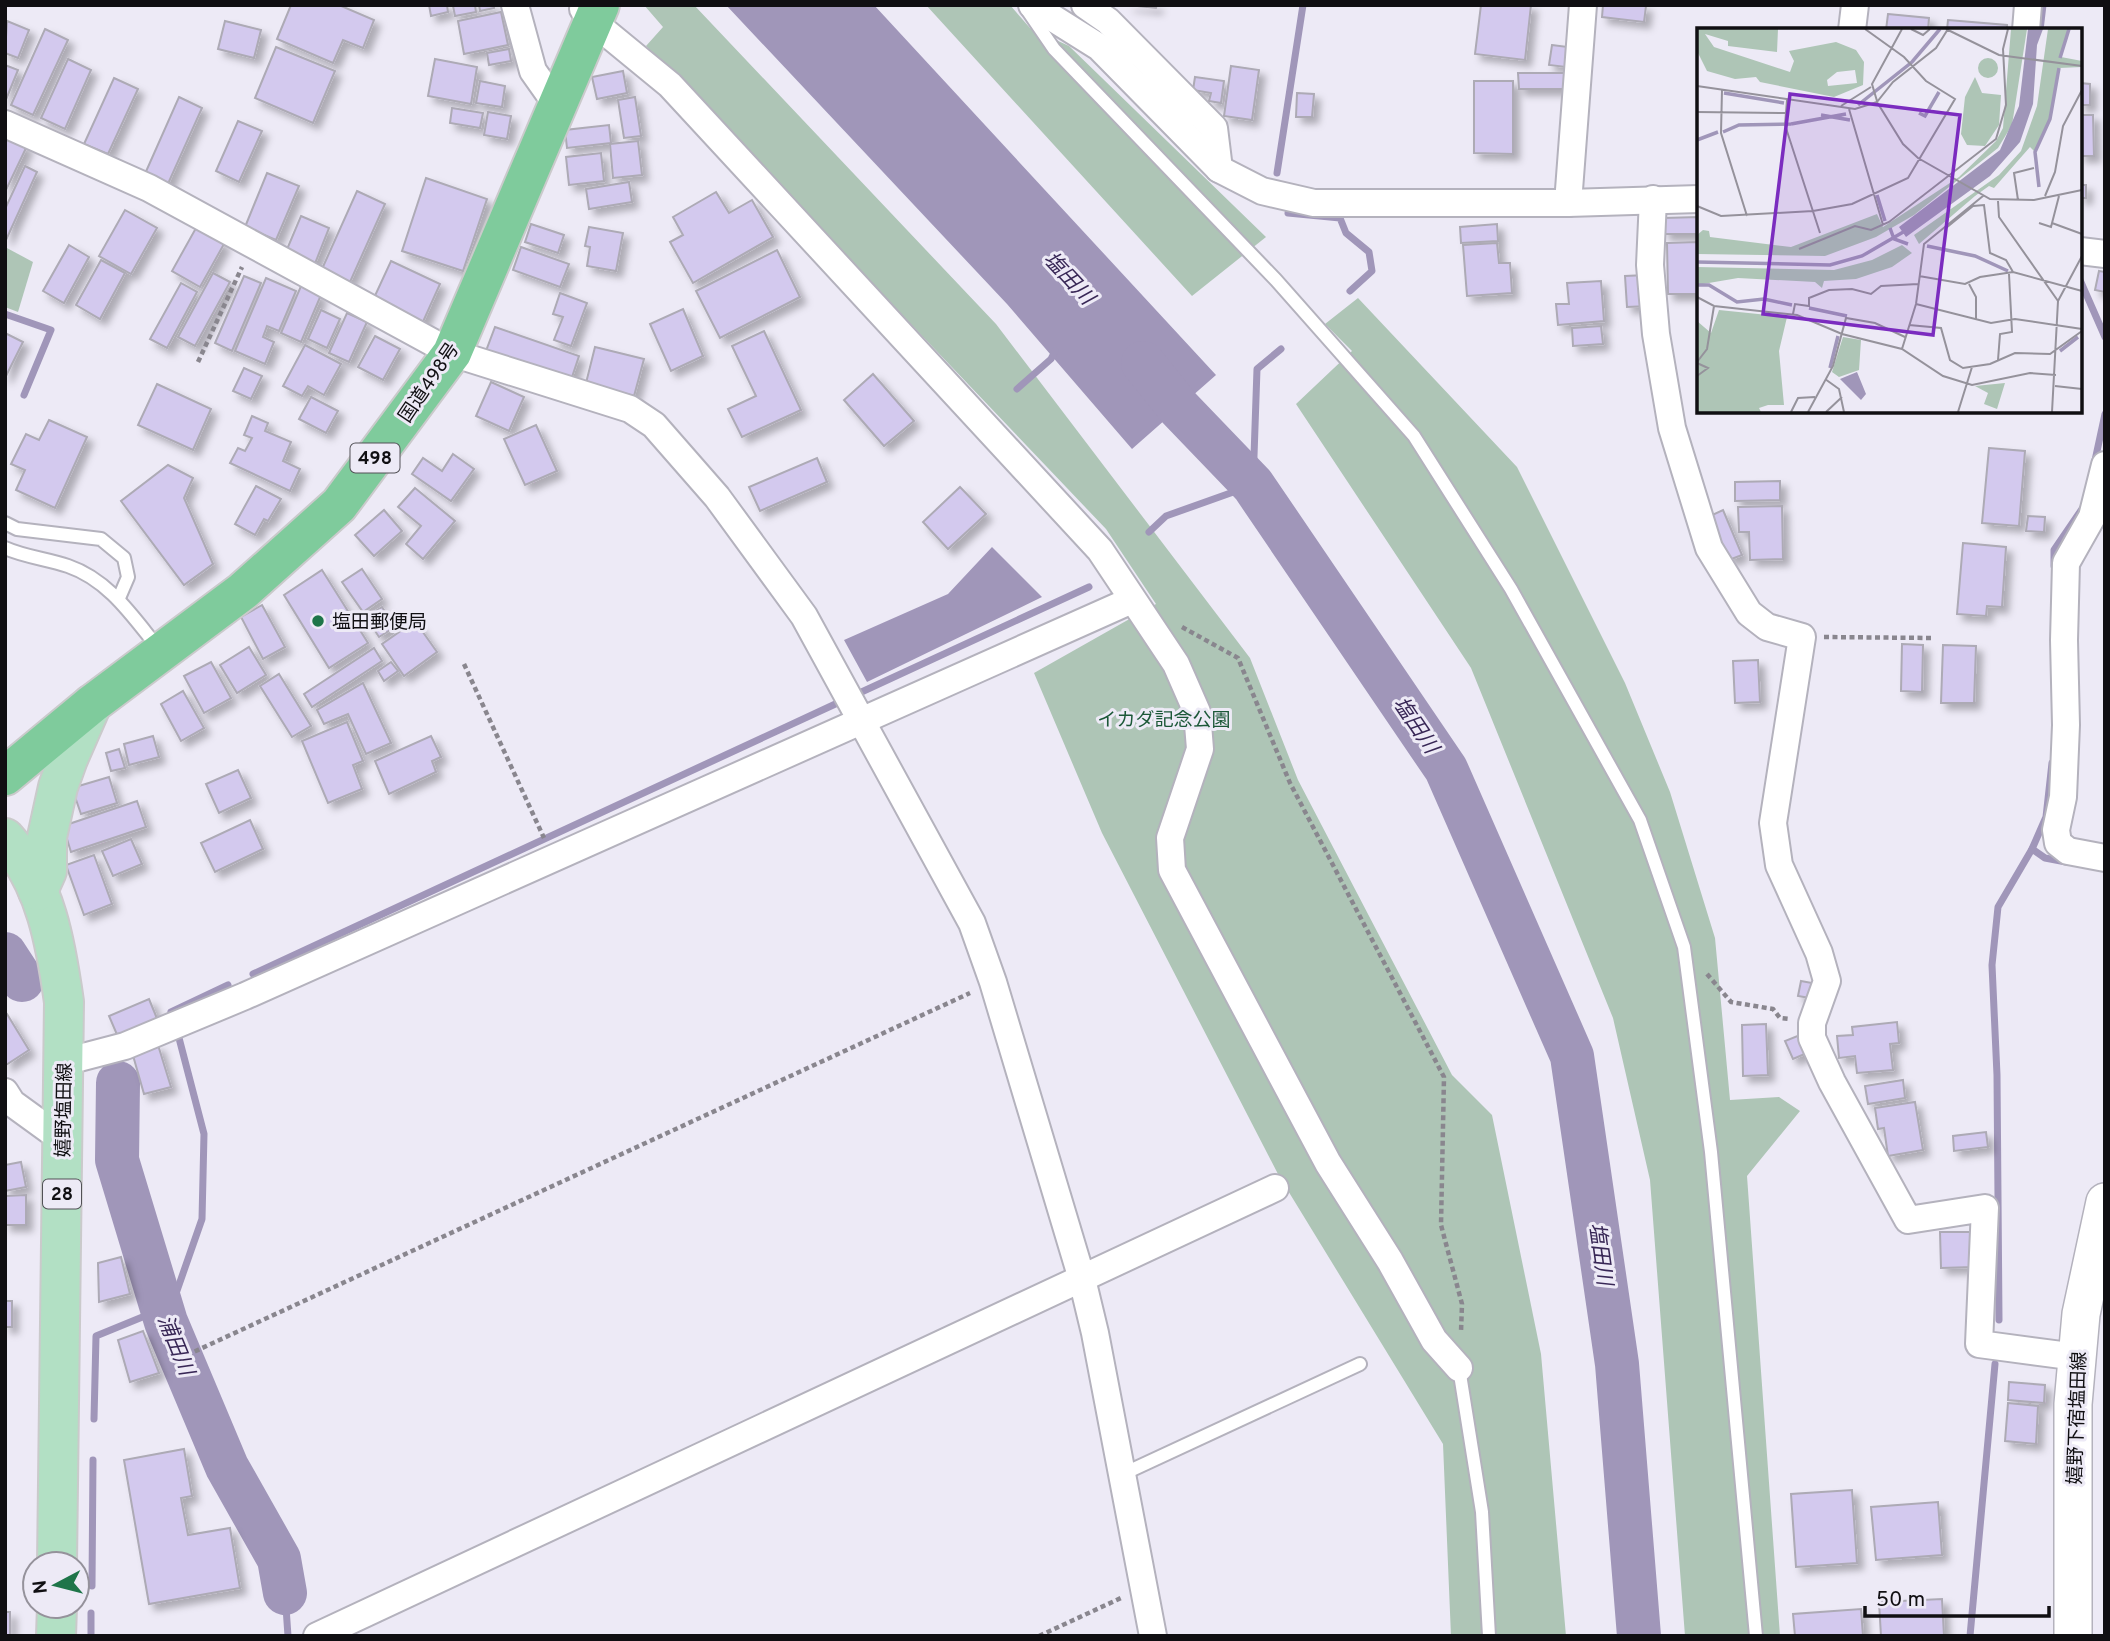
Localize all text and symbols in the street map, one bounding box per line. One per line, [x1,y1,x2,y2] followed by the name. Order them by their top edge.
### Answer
[1697,28,2082,413] inset map
[1037,247,1101,313] water label: 塩田川
[394,338,465,428] street label: 国道498号
[350,444,400,472] road number: 498
[332,611,427,635] place label: 塩田郵便局
[310,613,326,629] marker: 塩田郵便局
[1386,692,1445,761] water label: 塩田川
[1097,709,1231,733] park label: イカダ記念公園
[52,1062,78,1158] street label: 嬉野塩田線
[43,1180,81,1209] road number: 28
[1582,1221,1618,1289] water label: 塩田川
[150,1311,200,1382] water label: 浦田川
[2064,1351,2092,1485] street label: 嬉野下宿塩田線
[21,1550,91,1620] north arrow
[1865,1574,2049,1618] scale bar
[28,1579,54,1595] text: N
[1876,1587,1925,1614] text: 50 m

